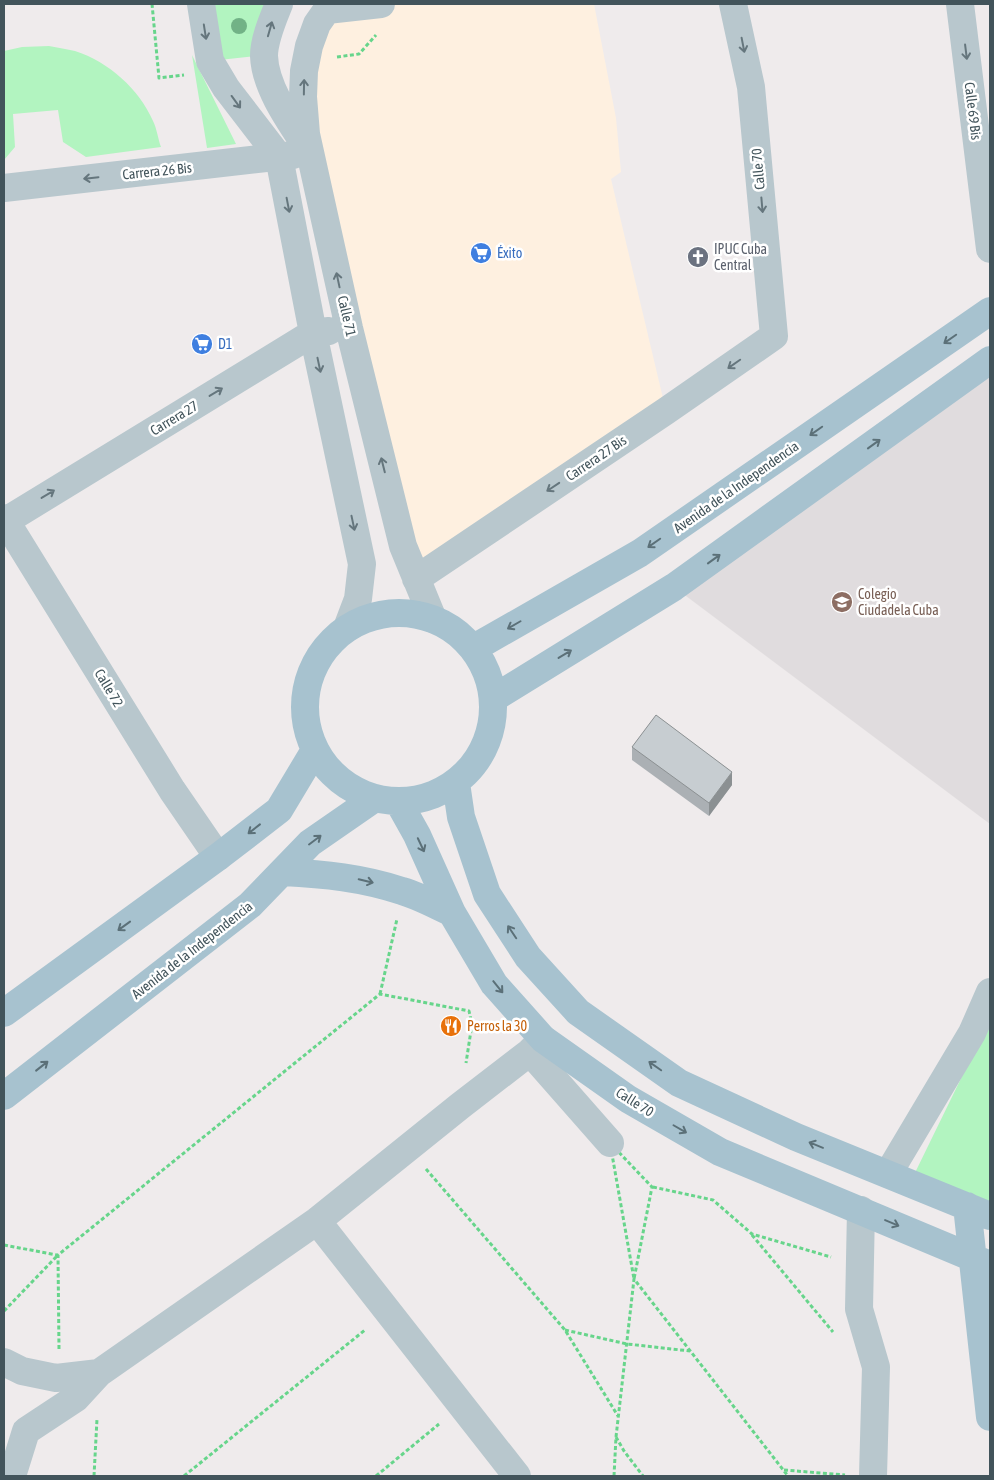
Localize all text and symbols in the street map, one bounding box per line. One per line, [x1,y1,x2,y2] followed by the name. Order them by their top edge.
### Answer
[266,21,275,37] one-way arrow
[201,24,211,40] one-way arrow
[738,37,748,53] one-way arrow
[961,44,971,60] one-way arrow
[299,79,308,95] one-way arrow
[962,81,984,141] street label: Calle 69 Bis
[231,95,242,108] one-way arrow
[748,147,768,190] street label: Calle 70
[122,159,192,183] street label: Carrera 26 Bis
[84,173,100,183] one-way arrow
[284,197,294,213] one-way arrow
[757,197,767,213] one-way arrow
[469,241,493,265] supermarket icon: Éxito
[714,241,767,273] place label: IPUC Cuba Central
[497,245,522,261] place label: Éxito
[686,245,710,269] church icon: IPUC Cuba Central
[333,272,343,288] one-way arrow
[335,294,359,338] street label: Calle 71
[190,332,214,356] supermarket icon: D1
[943,334,957,344] one-way arrow
[218,336,232,352] place label: D1
[315,356,324,372] one-way arrow
[727,359,741,369] one-way arrow
[209,386,223,396] one-way arrow
[147,398,201,438] street label: Carrera 27
[810,426,824,436] one-way arrow
[563,432,629,484] street label: Carrera 27 Bis
[670,438,802,536] street label: Avenida de la Independencia
[867,438,880,449] one-way arrow
[378,457,387,473] one-way arrow
[546,482,560,492] one-way arrow
[40,489,54,499] one-way arrow
[349,515,358,531] one-way arrow
[647,538,661,549] one-way arrow
[707,554,721,564] one-way arrow
[858,586,939,618] place label: Colegio Ciudadela Cuba
[830,590,854,614] school or university icon: Colegio Ciudadela Cuba
[507,621,521,631] one-way arrow
[558,649,572,659] one-way arrow
[91,666,127,710] street label: Calle 72
[247,824,261,834] one-way arrow
[308,835,322,845] one-way arrow
[417,837,426,852] one-way arrow
[358,877,374,886] one-way arrow
[128,898,256,1002] street label: Avenida de la Independencia
[117,921,131,931] one-way arrow
[507,925,517,939] one-way arrow
[492,981,503,994] one-way arrow
[439,1014,463,1038] restaurant icon: Perros la 30
[467,1018,527,1034] place label: Perros la 30
[35,1061,49,1071] one-way arrow
[648,1061,662,1071] one-way arrow
[613,1084,657,1120] street label: Calle 70
[672,1124,687,1134] one-way arrow
[809,1140,824,1149] one-way arrow
[884,1218,899,1228] one-way arrow

